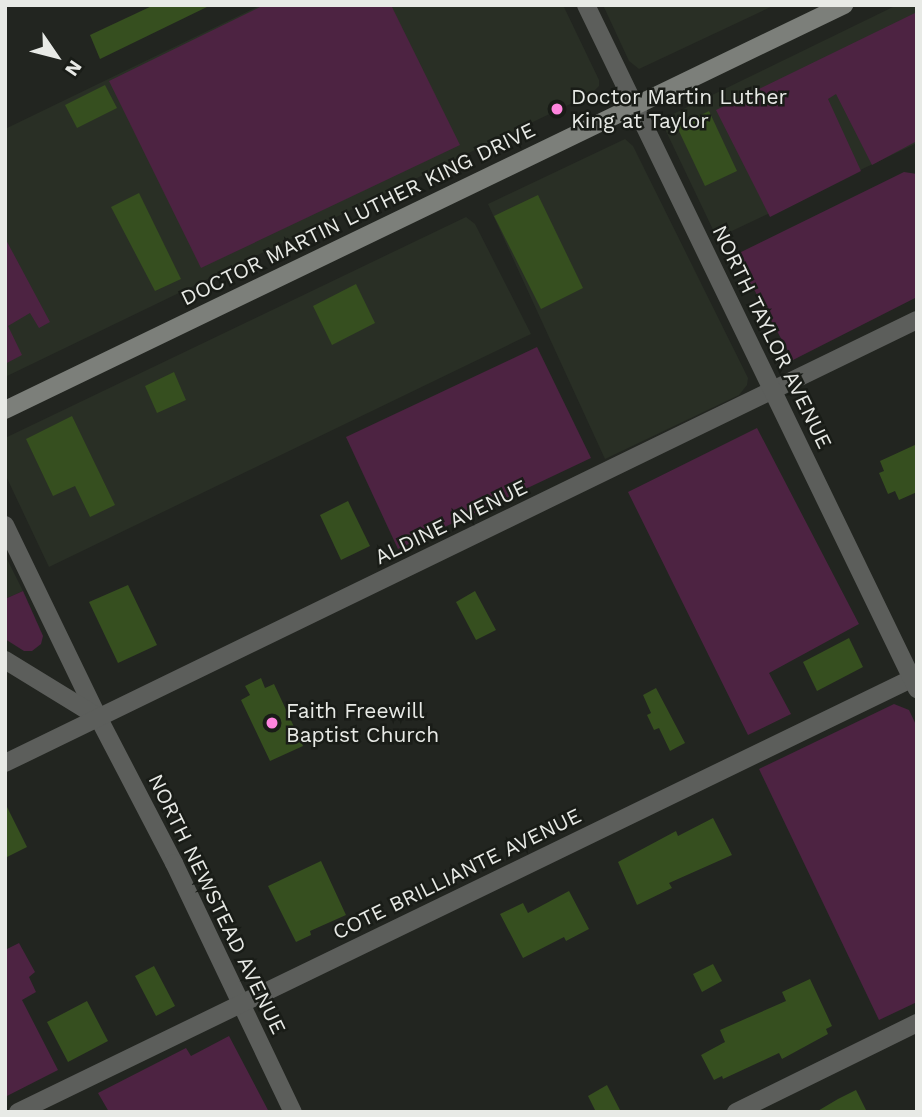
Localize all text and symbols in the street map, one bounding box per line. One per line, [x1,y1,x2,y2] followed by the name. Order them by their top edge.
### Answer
[21,21,91,91] north arrow
[60,56,87,81] text: N
[571,84,788,134] place label: Doctor Martin Luther King at Taylor
[549,101,565,117] marker: Doctor Martin Luther King at Taylor
[177,117,539,311] street label: DOCTOR MARTIN LUTHER KING DRIVE
[707,220,837,454] street label: NORTH TAYLOR AVENUE
[370,474,532,570] street label: ALDINE AVENUE
[286,698,439,748] place label: Faith Freewill Baptist Church
[264,715,280,731] marker: Faith Freewill Baptist Church
[143,769,291,1039] street label: NORTH NEWSTEAD AVENUE
[328,803,586,945] street label: COTE BRILLIANTE AVENUE

